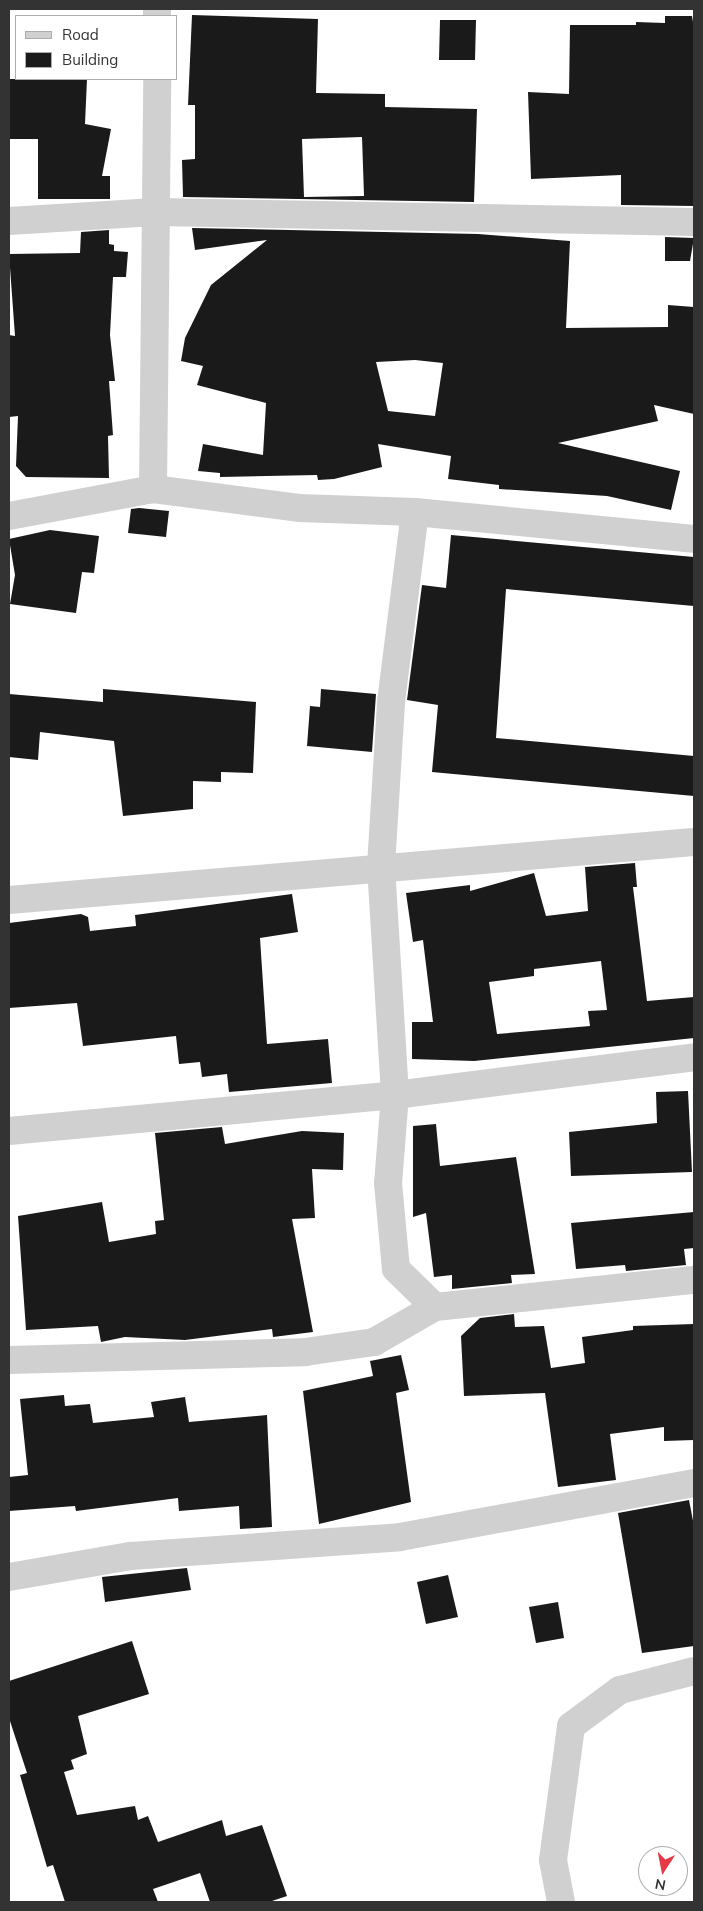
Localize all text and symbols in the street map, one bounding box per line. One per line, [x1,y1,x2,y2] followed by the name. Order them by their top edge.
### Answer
[15,15,178,80] legend
[62,25,99,44] text: Road
[62,50,118,69] text: Building
[638,1846,688,1896] north arrow
[653,1875,667,1895] text: N

